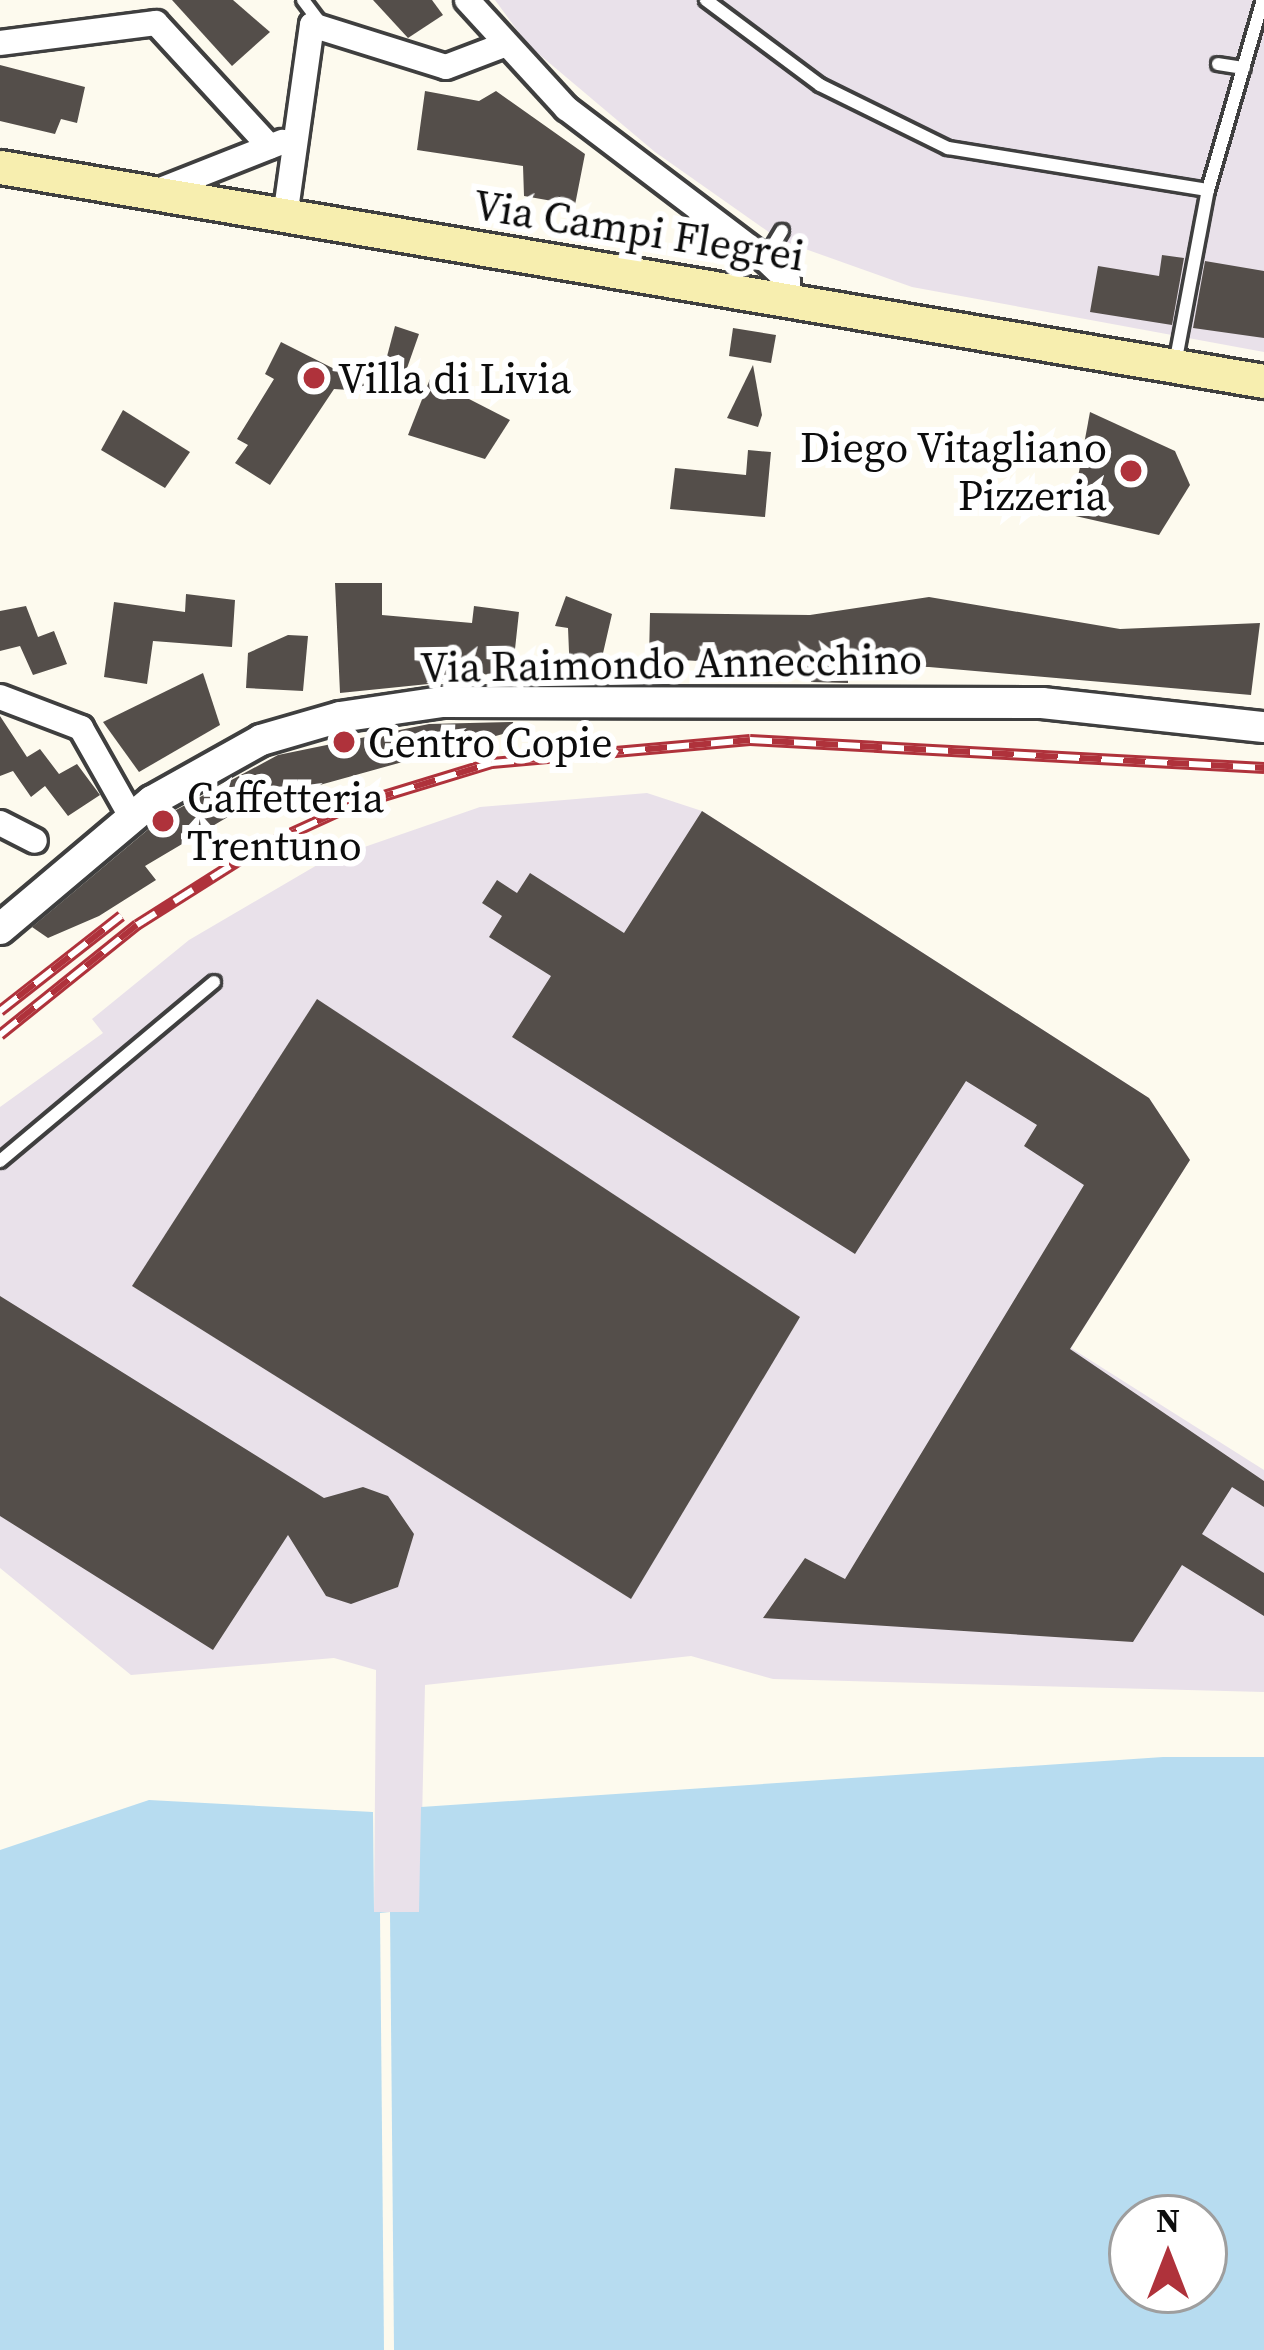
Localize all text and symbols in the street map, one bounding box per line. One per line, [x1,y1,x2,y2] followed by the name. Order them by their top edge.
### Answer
[470,179,808,281] street label: Via Campi Flegrei
[338,353,571,403] place label: Villa di Livia
[301,365,327,391] marker: Villa di Livia
[799,422,1107,520] place label: Diego Vitagliano Pizzeria
[1118,458,1144,484] marker: Diego Vitagliano Pizzeria
[420,633,922,693] street label: Via Raimondo Annecchino
[368,717,613,767] place label: Centro Copie
[331,729,357,755] marker: Centro Copie
[187,772,384,870] place label: Caffetteria Trentuno
[150,808,176,834] marker: Caffetteria Trentuno
[1108,2194,1228,2314] north arrow
[1156,2198,1180,2243] text: N

